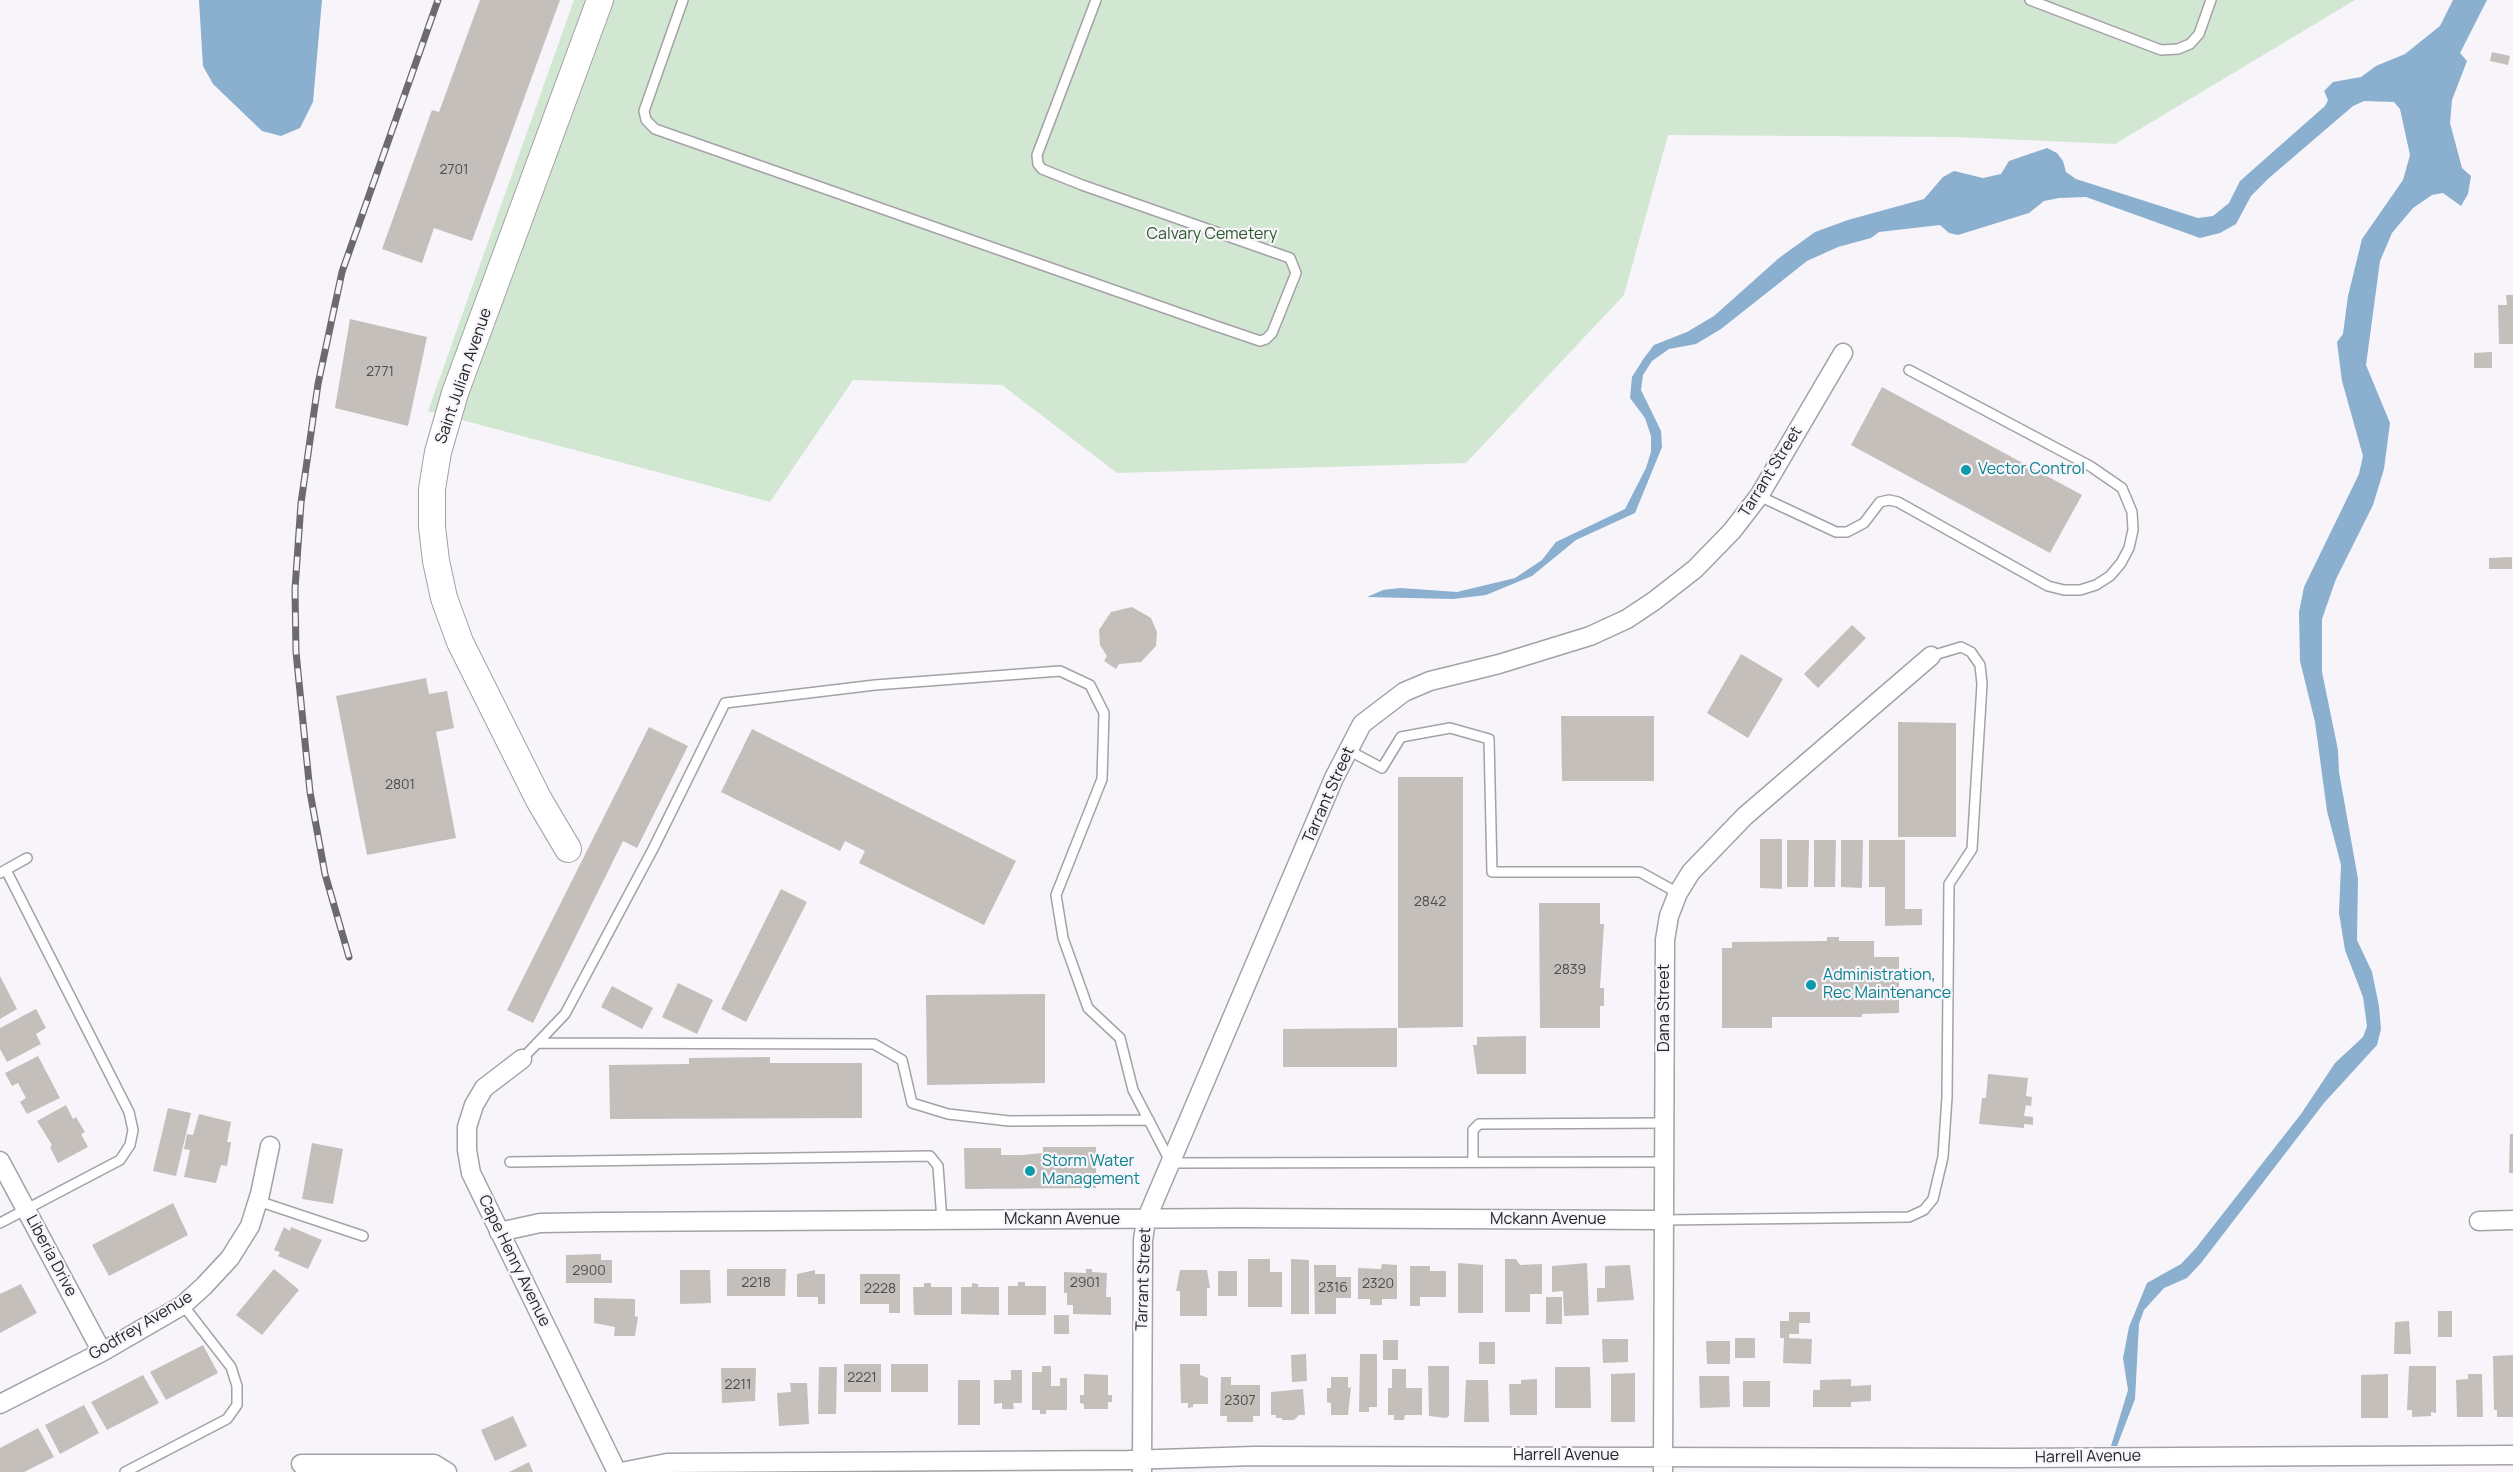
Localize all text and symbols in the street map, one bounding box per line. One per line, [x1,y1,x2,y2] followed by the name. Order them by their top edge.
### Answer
[439,162,469,178] house number: 2701
[1147,225,1277,245] park label: Calvary Cemetery
[432,306,496,446] street label: Saint Julian Avenue
[366,364,394,380] house number: 2771
[1735,423,1807,521] street label: Tarrant Street
[1978,460,2085,480] place label: Vector Control
[1959,463,1973,477] marker: Vector Control
[1299,744,1359,846] street label: Tarrant Street
[385,777,415,793] house number: 2801
[1414,894,1446,910] house number: 2842
[1554,962,1586,978] house number: 2839
[1655,964,1675,1052] street label: Dana Street
[1823,966,1951,1004] place label: Administration, Rec Maintenance
[1804,978,1818,992] marker: Administration, Rec Maintenance
[1042,1152,1140,1190] place label: Storm Water Management
[1023,1164,1037,1178] marker: Storm Water Management
[474,1192,554,1330] street label: Cape Henry Avenue
[1004,1210,1120,1230] street label: Mckann Avenue
[1490,1210,1606,1230] street label: Mckann Avenue
[21,1212,81,1300] street label: Liberia Drive
[1133,1227,1155,1331] street label: Tarrant Street
[572,1263,606,1279] house number: 2900
[741,1275,771,1291] house number: 2218
[1070,1275,1100,1291] house number: 2901
[1362,1276,1394,1292] house number: 2320
[1318,1280,1348,1296] house number: 2316
[864,1281,896,1297] house number: 2228
[86,1288,196,1364] street label: Godfrey Avenue
[847,1370,877,1386] house number: 2221
[725,1377,751,1393] house number: 2211
[1224,1393,1256,1409] house number: 2307
[1513,1446,1619,1466] street label: Harrell Avenue
[2035,1446,2141,1468] street label: Harrell Avenue

